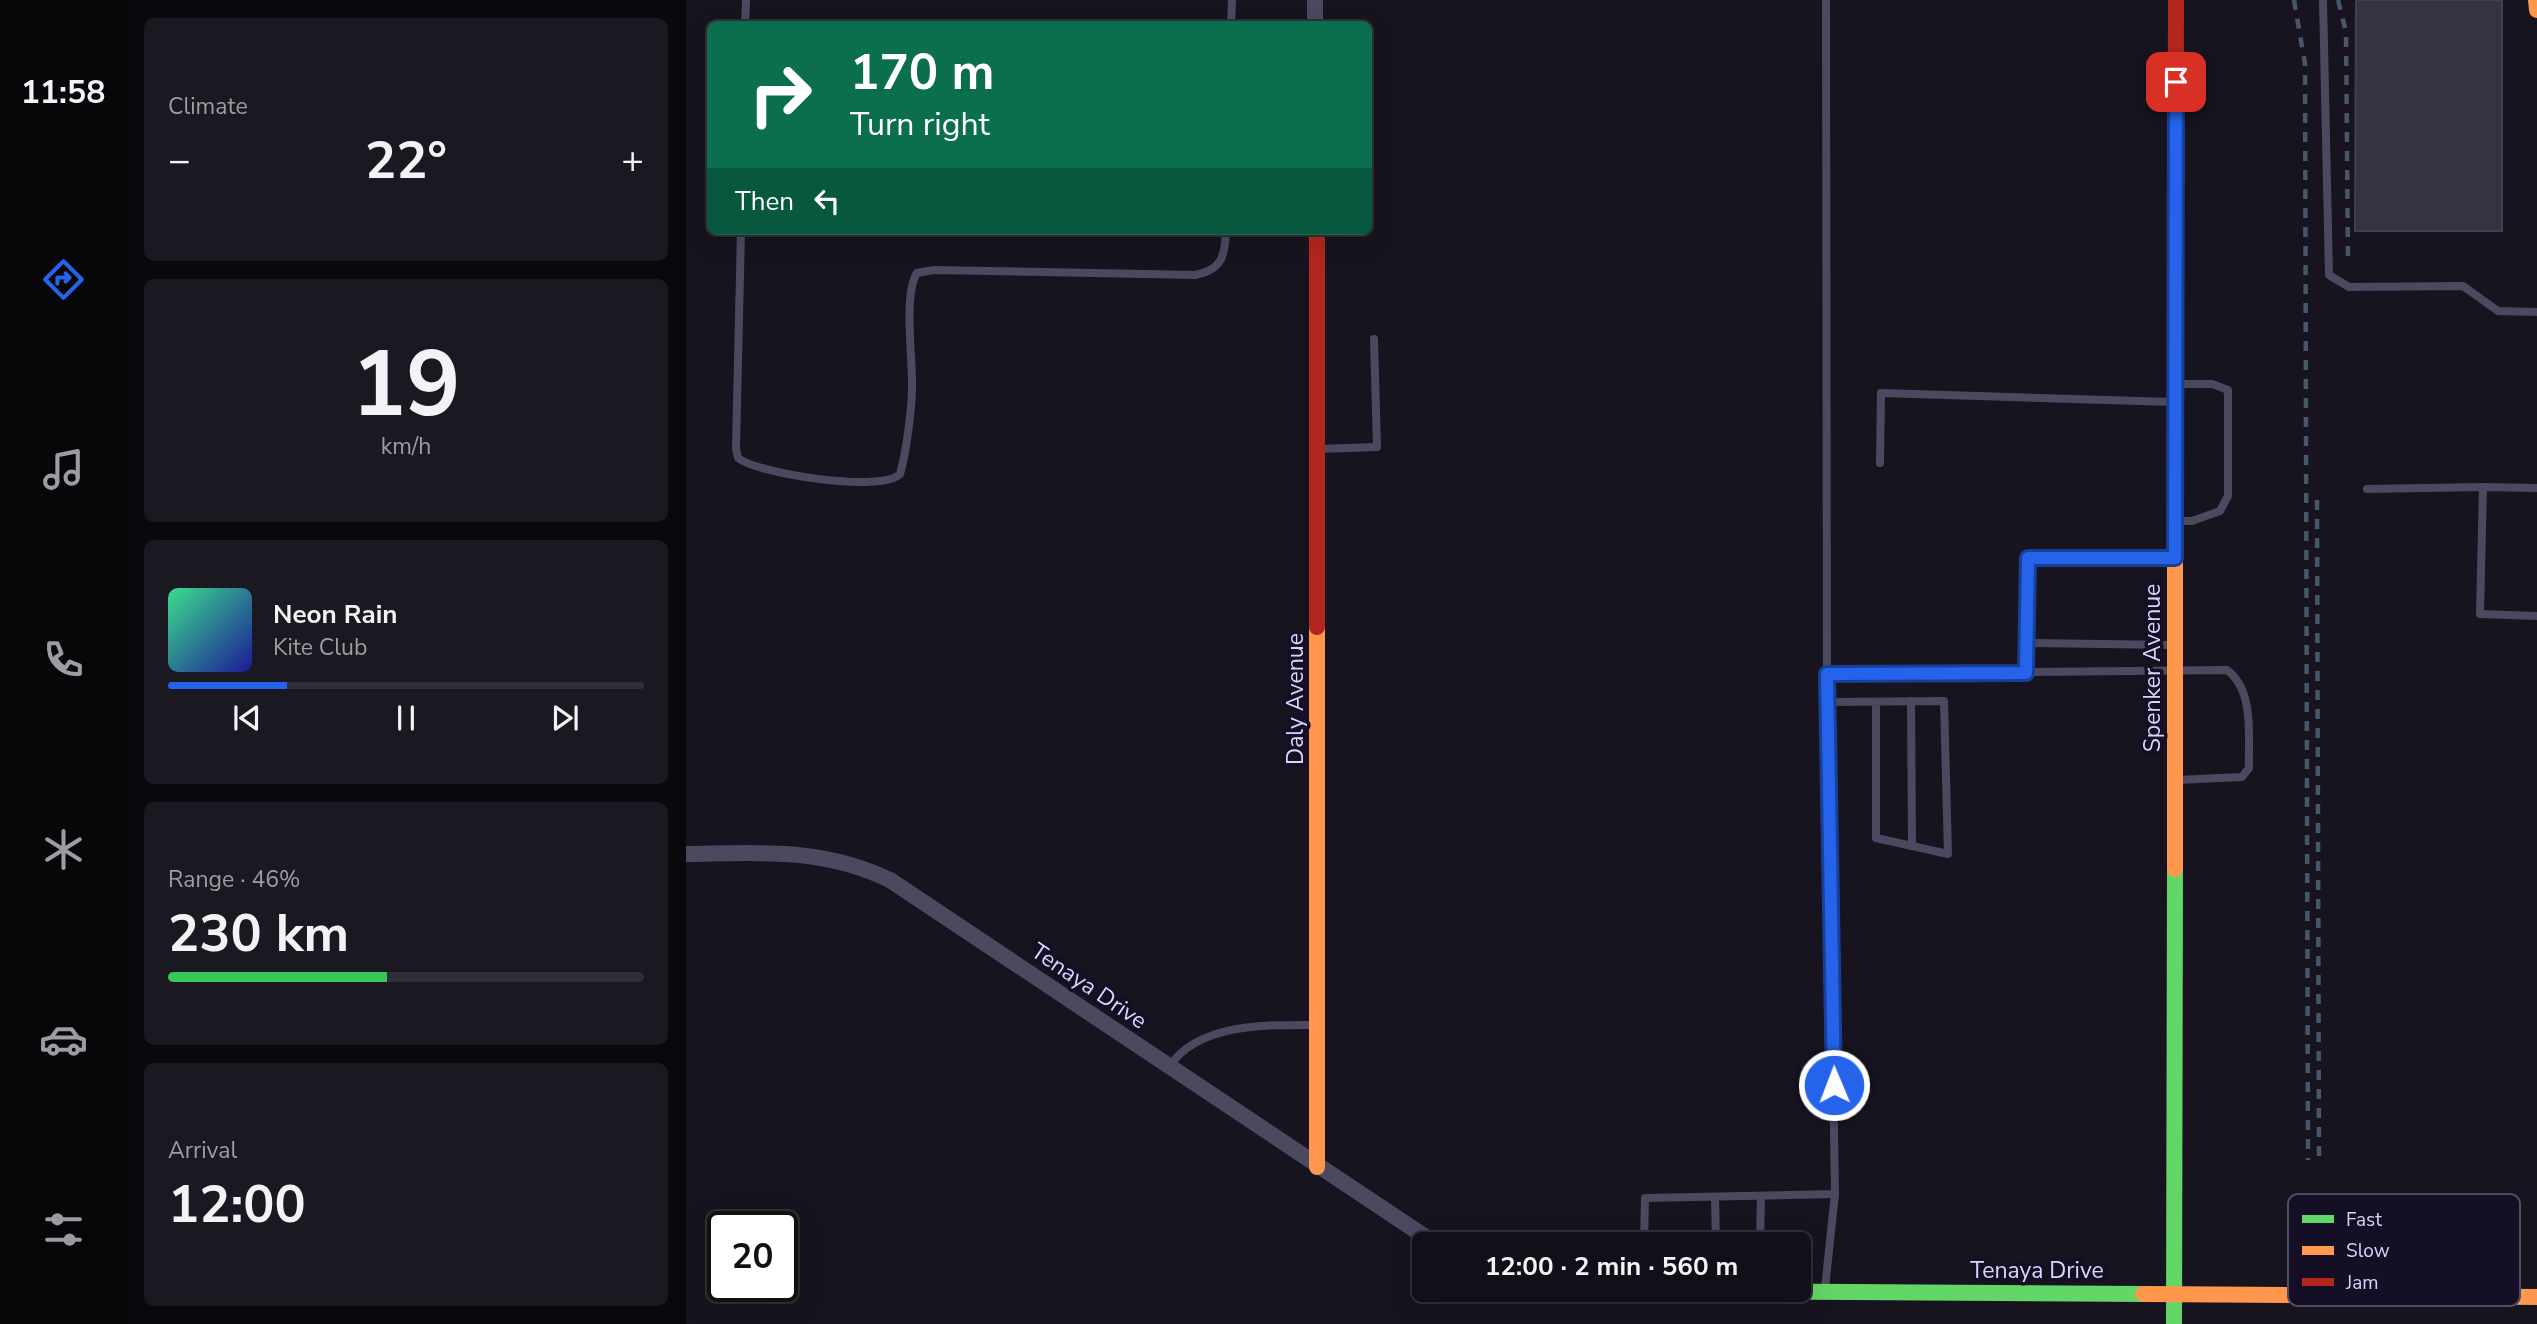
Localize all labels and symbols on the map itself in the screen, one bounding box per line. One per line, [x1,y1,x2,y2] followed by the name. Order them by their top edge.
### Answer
[2146,52,2206,112] pin
[2137,584,2168,752] street label: Spenker Avenue
[1280,633,1311,765] street label: Daly Avenue
[1025,936,1153,1036] street label: Tenaya Drive
[1797,1048,1871,1122] position arrow
[2288,1194,2520,1306] legend
[2346,1207,2382,1233] text: Fast
[707,1211,798,1302] speed limit sign: 20
[2346,1238,2390,1264] text: Slow
[1970,1255,2104,1286] street label: Tenaya Drive
[2345,1270,2379,1296] text: Jam

